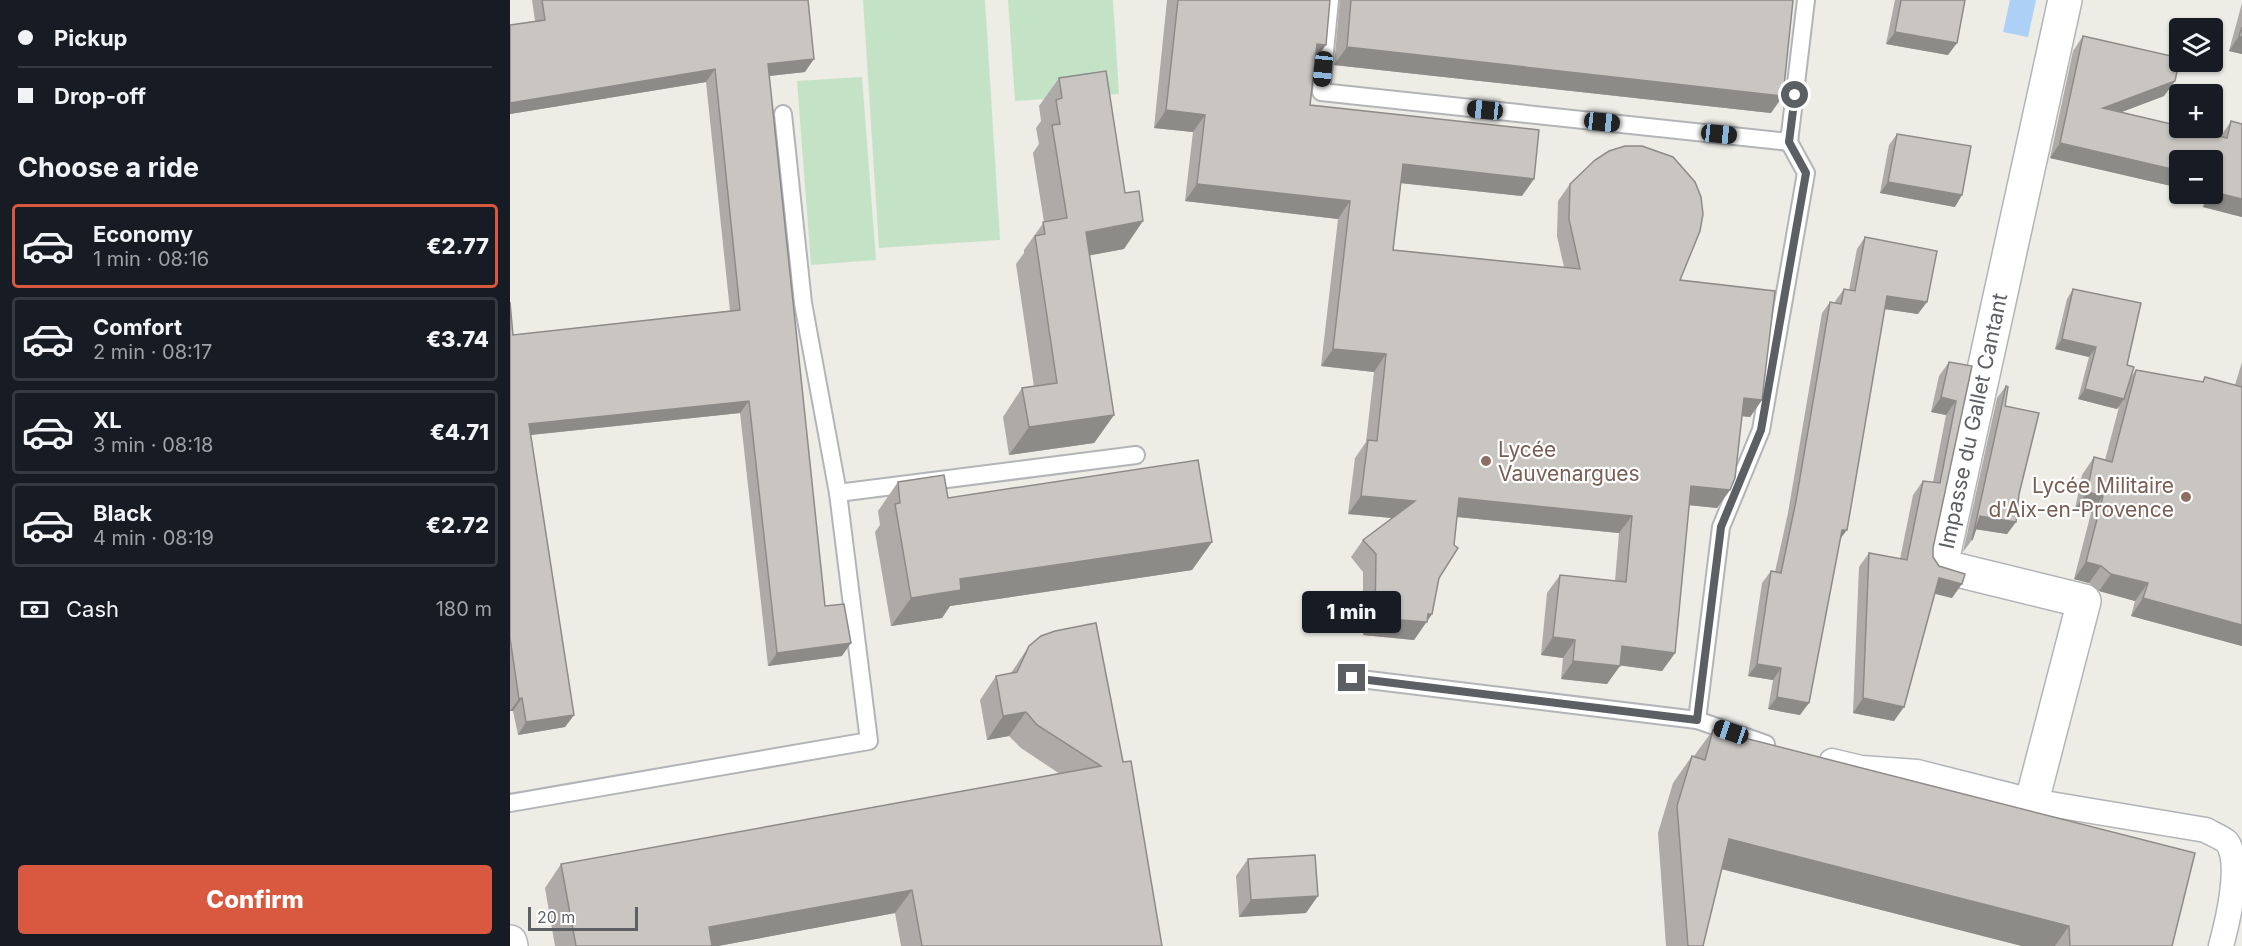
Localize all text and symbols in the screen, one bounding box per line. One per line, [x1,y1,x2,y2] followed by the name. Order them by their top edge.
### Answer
[2169,18,2223,204] map controls
[2169,18,2223,72] button: layers
[54,25,128,51] text: Pickup
[1312,50,1334,88] car
[1781,81,1808,108] route start
[54,83,146,109] text: Drop-off
[2169,84,2223,138] button: +
[1466,99,1504,121] car
[1583,111,1621,133] car
[1700,123,1738,145] car
[2169,150,2223,204] button: −
[18,151,199,184] text: Choose a ride
[21,219,75,273] icon: car
[93,221,193,247] text: Economy
[426,233,489,259] text: €2.77
[93,247,209,271] text: 1 min · 08:16
[1934,291,2012,551] street label: Impasse du Gallet Cantant
[21,312,75,366] icon: car
[93,314,182,340] text: Comfort
[426,326,489,352] text: €3.74
[93,340,212,364] text: 2 min · 08:17
[21,405,75,459] icon: car
[93,407,122,433] text: XL
[430,419,489,445] text: €4.71
[93,433,213,457] text: 3 min · 08:18
[1498,437,1640,486] place label: Lycée Vauvenargues
[1479,454,1493,468] marker: Lycée Vauvenargues
[1988,473,2174,522] place label: Lycée Militaire d'Aix-en-Provence
[2179,490,2193,504] marker: Lycée Militaire d'Aix-en-Provence
[21,498,75,552] icon: car
[93,500,152,526] text: Black
[426,512,489,538] text: €2.72
[93,526,214,550] text: 4 min · 08:19
[1302,591,1402,633] callout: 1 min
[18,593,51,626] icon: cash
[66,596,119,622] text: Cash
[436,597,492,621] text: 180 m
[1326,600,1377,624] text: 1 min
[1338,664,1365,691] route end
[1711,718,1751,746] car
[18,865,492,934] button: Confirm
[528,904,638,932] scale bar
[537,907,575,927] text: 20 m

